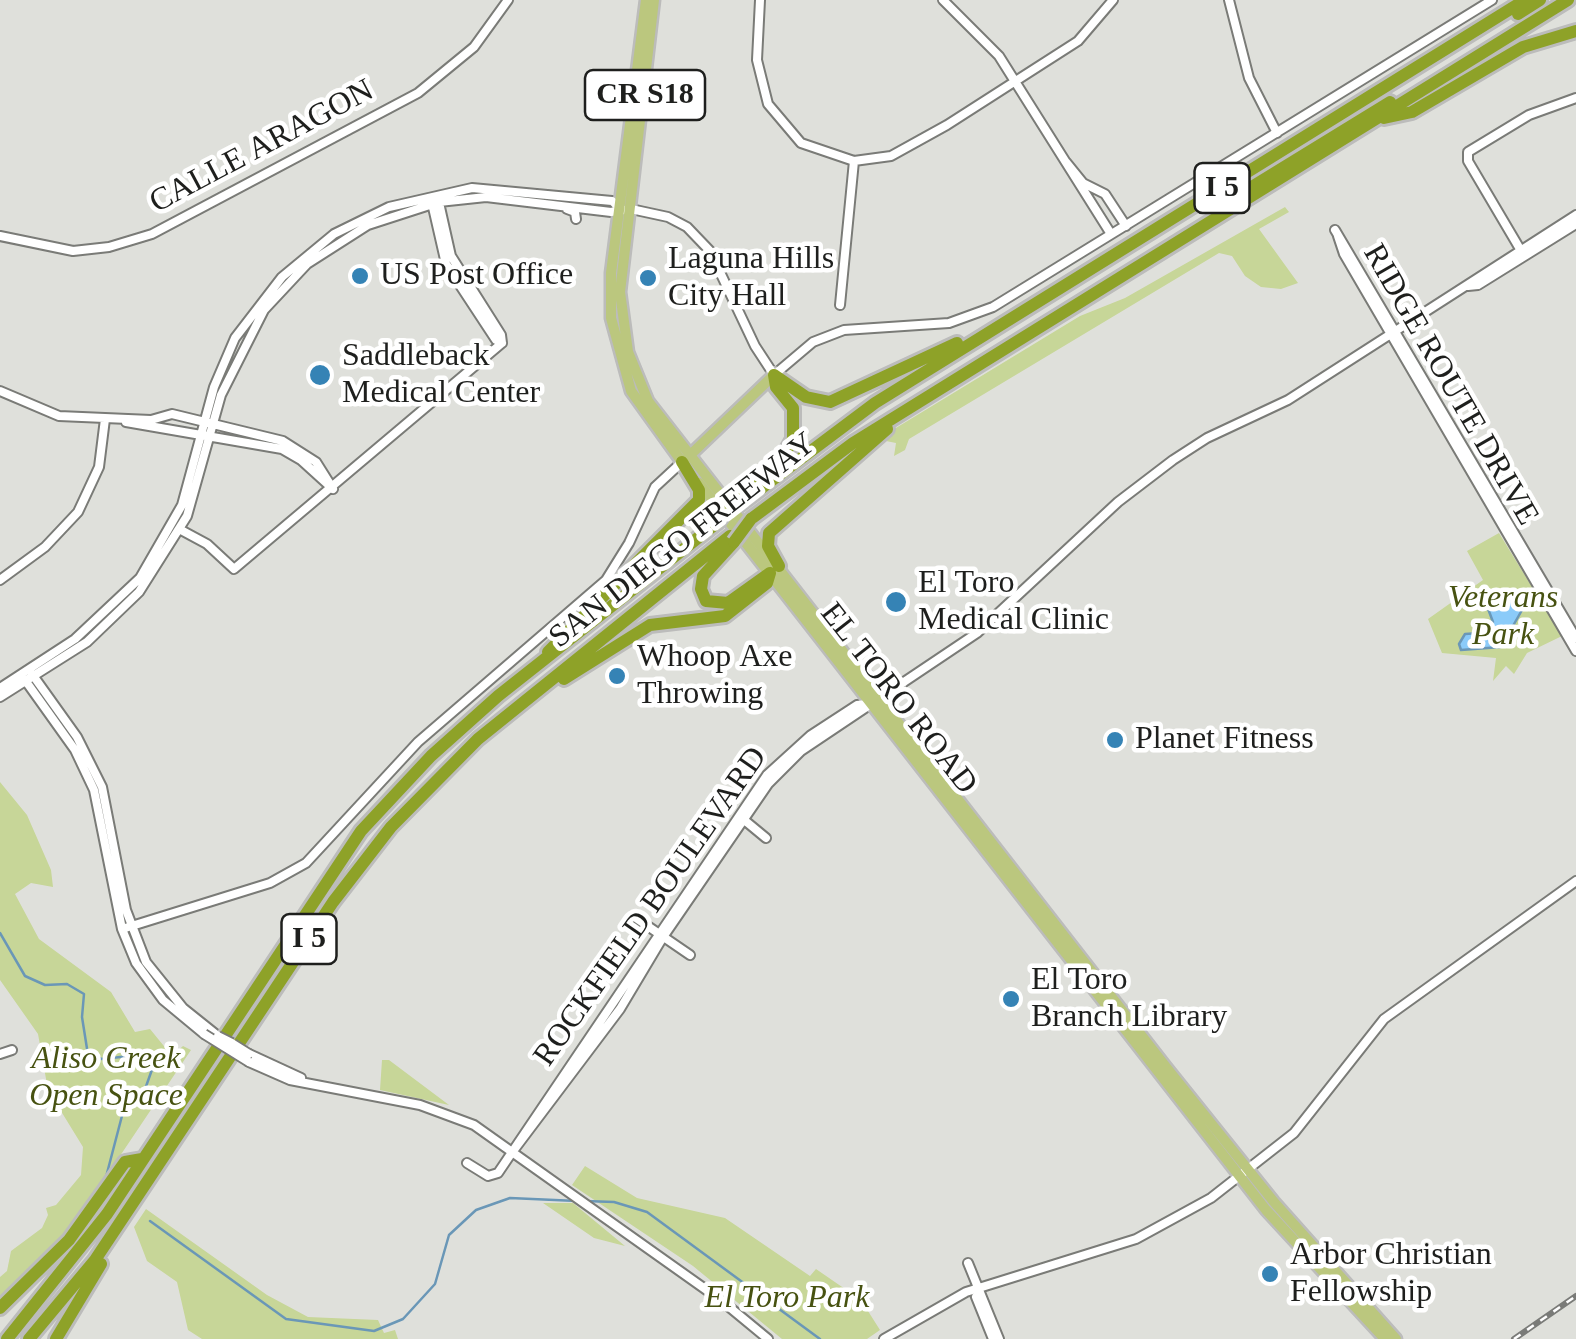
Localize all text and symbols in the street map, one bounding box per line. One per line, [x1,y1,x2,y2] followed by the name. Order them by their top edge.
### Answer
[585,70,705,120] road number: CR S18
[144,72,380,222] street label: CALLE ARAGON
[1194,163,1250,213] road number: I 5
[1354,238,1546,532] street label: RIDGE ROUTE DRIVE
[668,241,834,316] place label: Laguna Hills City Hall
[380,257,573,295] place label: US Post Office
[349,265,371,287] marker: US Post Office
[637,267,659,289] marker: Laguna Hills City Hall
[342,338,540,413] place label: Saddleback Medical Center
[307,362,333,388] marker: Saddleback Medical Center
[542,425,824,657] street label: SAN DIEGO FREEWAY
[918,565,1109,640] place label: El Toro Medical Clinic
[1448,580,1558,655] park label: Veterans Park
[883,589,909,615] marker: El Toro Medical Clinic
[811,596,985,802] street label: EL TORO ROAD
[637,639,793,714] place label: Whoop Axe Throwing
[606,665,628,687] marker: Whoop Axe Throwing
[1135,721,1314,759] place label: Planet Fitness
[1104,729,1126,751] marker: Planet Fitness
[526,740,776,1074] street label: ROCKFIELD BOULEVARD
[282,914,336,964] road number: I 5
[1031,962,1227,1037] place label: El Toro Branch Library
[1000,988,1022,1010] marker: El Toro Branch Library
[29,1041,183,1116] park label: Aliso Creek Open Space
[1290,1237,1492,1312] place label: Arbor Christian Fellowship
[1259,1263,1281,1285] marker: Arbor Christian Fellowship
[705,1280,869,1318] park label: El Toro Park

